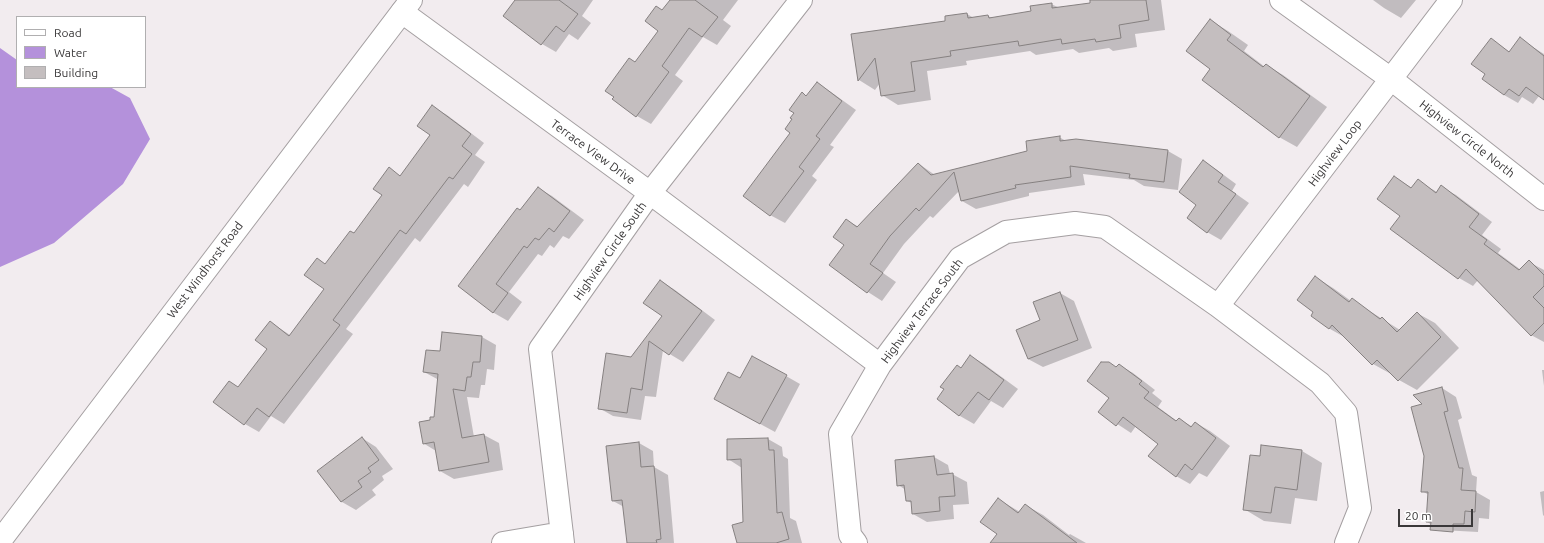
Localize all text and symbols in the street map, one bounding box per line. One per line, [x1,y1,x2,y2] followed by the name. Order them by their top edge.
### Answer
[16,16,146,88] legend
[54,26,82,39] text: Road
[54,46,87,59] text: Water
[54,66,98,79] text: Building
[1416,97,1518,181] street label: Highview Circle North
[548,117,638,187] street label: Terrace View Drive
[1305,117,1365,189] street label: Highview Loop
[571,199,649,303] street label: Highview Circle South
[164,219,246,321] street label: West Windhorst Road
[878,256,966,366] street label: Highview Terrace South
[1400,501,1475,527] scale bar
[1405,509,1432,522] text: 20 m

